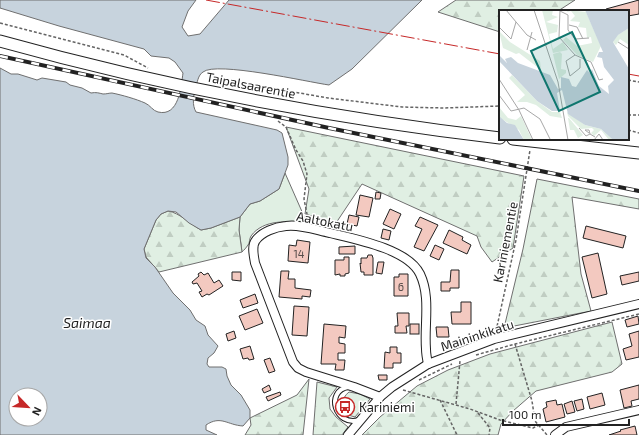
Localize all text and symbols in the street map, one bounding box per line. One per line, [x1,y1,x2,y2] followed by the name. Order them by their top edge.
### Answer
[499,10,629,140] inset map
[205,68,297,102] street label: Taipalsaarentie
[489,200,521,284] street label: Kariniementie
[295,208,355,234] street label: Aaltokatu
[293,247,305,260] house number: 14
[398,280,404,293] house number: 6
[63,314,111,331] water label: Saimaa
[438,316,516,354] street label: Maininkikatu
[8,387,48,427] north arrow
[334,396,356,418] bus stop icon: Kariniemi
[359,399,415,415] place label: Kariniemi
[503,401,629,427] scale bar
[30,405,45,418] text: N
[509,407,541,421] text: 100 m

